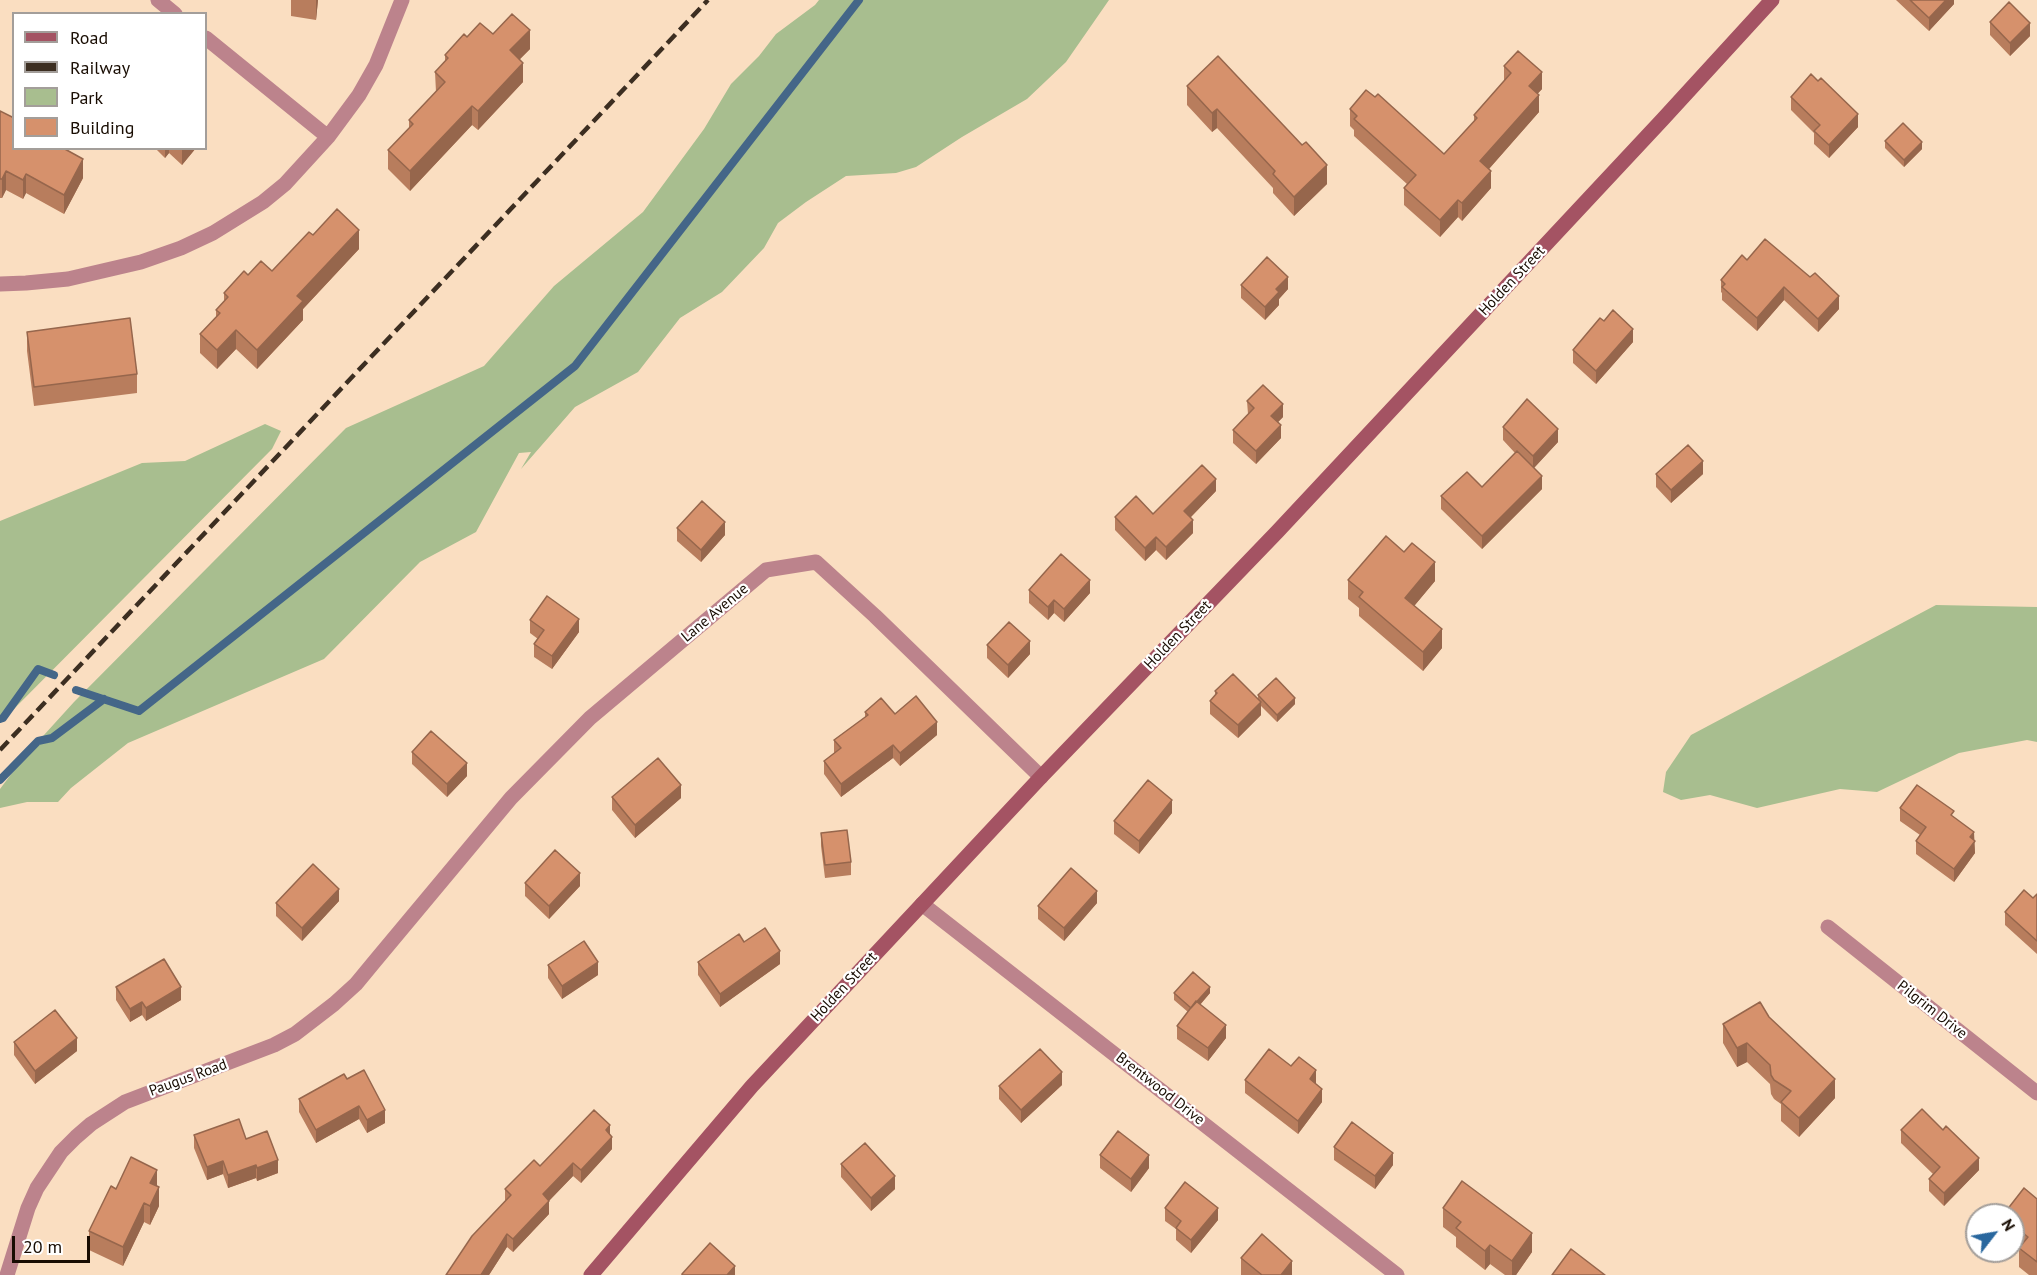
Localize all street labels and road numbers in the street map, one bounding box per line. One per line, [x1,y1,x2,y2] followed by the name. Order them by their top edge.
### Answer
[1475,242,1549,320] street label: Holden Street
[678,580,752,646] street label: Lane Avenue
[1141,597,1215,673] street label: Holden Street
[807,948,881,1026] street label: Holden Street
[1893,977,1971,1043] street label: Pilgrim Drive
[1112,1049,1208,1129] street label: Brentwood Drive
[147,1056,229,1100] street label: Paugus Road

